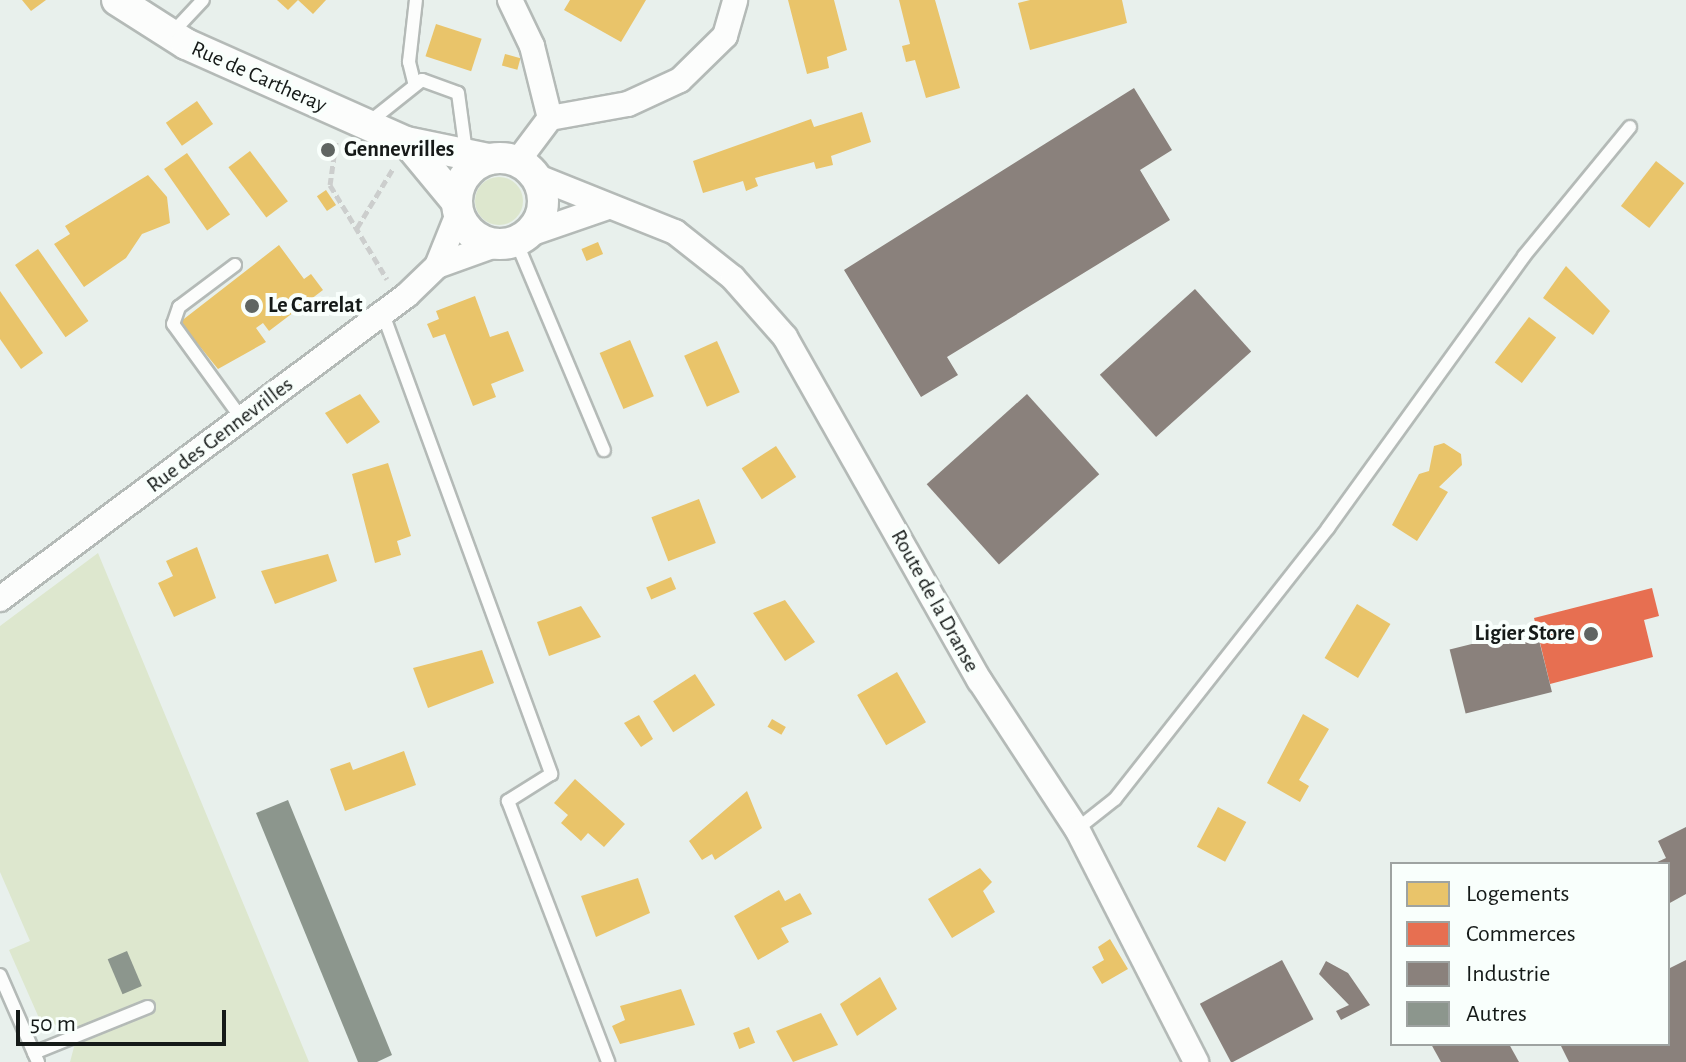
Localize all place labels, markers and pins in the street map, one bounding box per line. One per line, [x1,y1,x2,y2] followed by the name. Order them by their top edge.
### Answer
[344,137,454,163] place label: Gennevrilles
[319,141,337,159] marker: Gennevrilles
[268,293,362,319] place label: Le Carrelat
[243,297,261,315] marker: Le Carrelat
[1475,621,1575,647] place label: Ligier Store
[1582,625,1600,643] marker: Ligier Store

